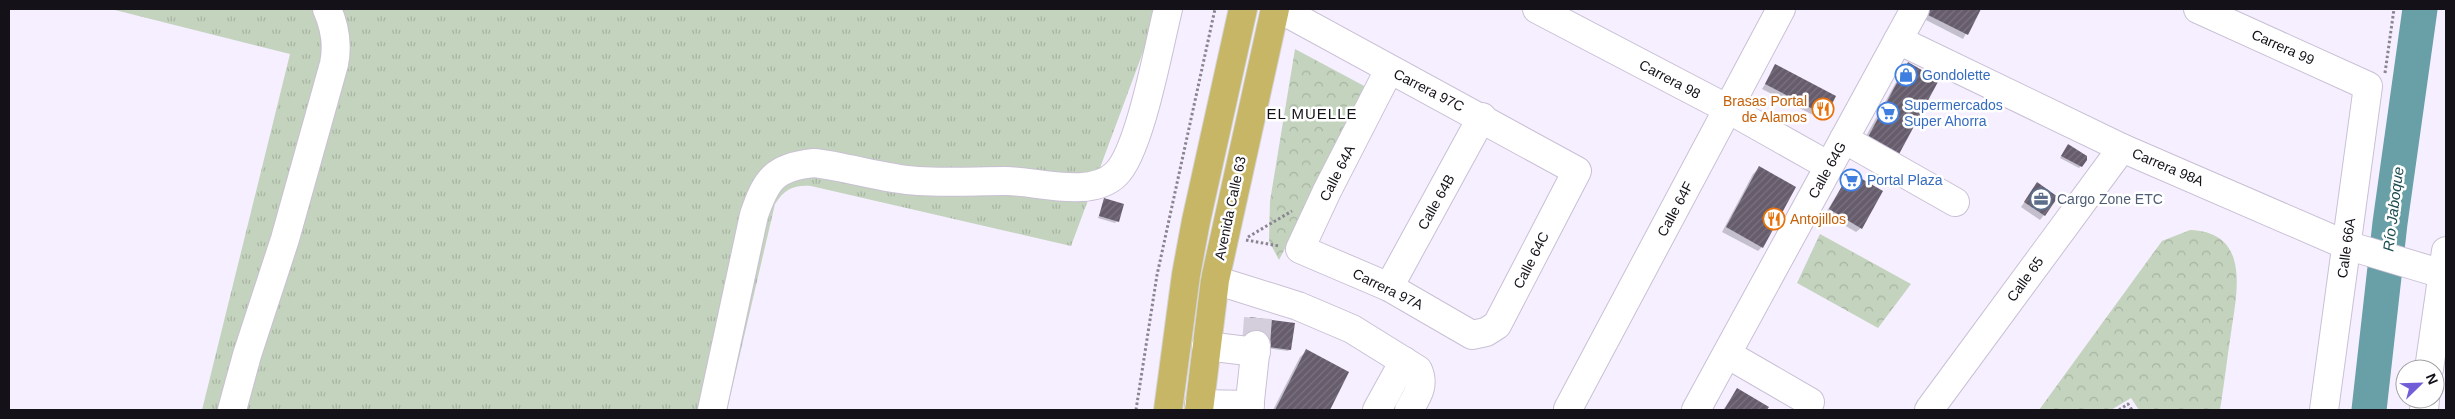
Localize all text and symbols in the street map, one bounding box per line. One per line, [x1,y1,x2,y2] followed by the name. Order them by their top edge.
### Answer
[2249,26,2317,68] street label: Carrera 99
[1637,56,1703,102] street label: Carrera 98
[1894,63,1918,87] shop icon: Gondolette
[1391,65,1467,115] street label: Carrera 97C
[1922,67,1991,83] place label: Gondolette
[1723,93,1807,125] place label: Brasas Portal de Alamos
[1811,97,1835,121] restaurant icon: Brasas Portal de Alamos
[1904,97,2003,129] place label: Supermercados Super Ahorra
[1876,101,1900,125] supermarket icon: Supermercados Super Ahorra
[1267,105,1357,122] district label: EL MUELLE
[1805,139,1849,201] street label: Calle 64G
[1316,142,1358,204] street label: Calle 64A
[2130,145,2207,190] street label: Carrera 98A
[1211,154,1249,261] street label: Avenida Calle 63
[2379,166,2407,252] water label: Río Jaboque
[1839,168,1863,192] supermarket icon: Portal Plaza
[1414,172,1458,232] street label: Calle 64B
[1867,172,1943,188] place label: Portal Plaza
[1654,179,1696,239] street label: Calle 64F
[2029,187,2053,211] office icon: Cargo Zone ETC
[2057,191,2163,207] place label: Cargo Zone ETC
[1762,207,1786,231] restaurant icon: Antojillos
[1790,211,1846,227] place label: Antojillos
[2334,216,2358,279] street label: Calle 66A
[1510,229,1552,291] street label: Calle 64C
[2003,253,2047,304] street label: Calle 65
[1350,265,1426,313] street label: Carrera 97A
[2395,359,2445,409] north arrow
[2423,371,2441,387] text: N

